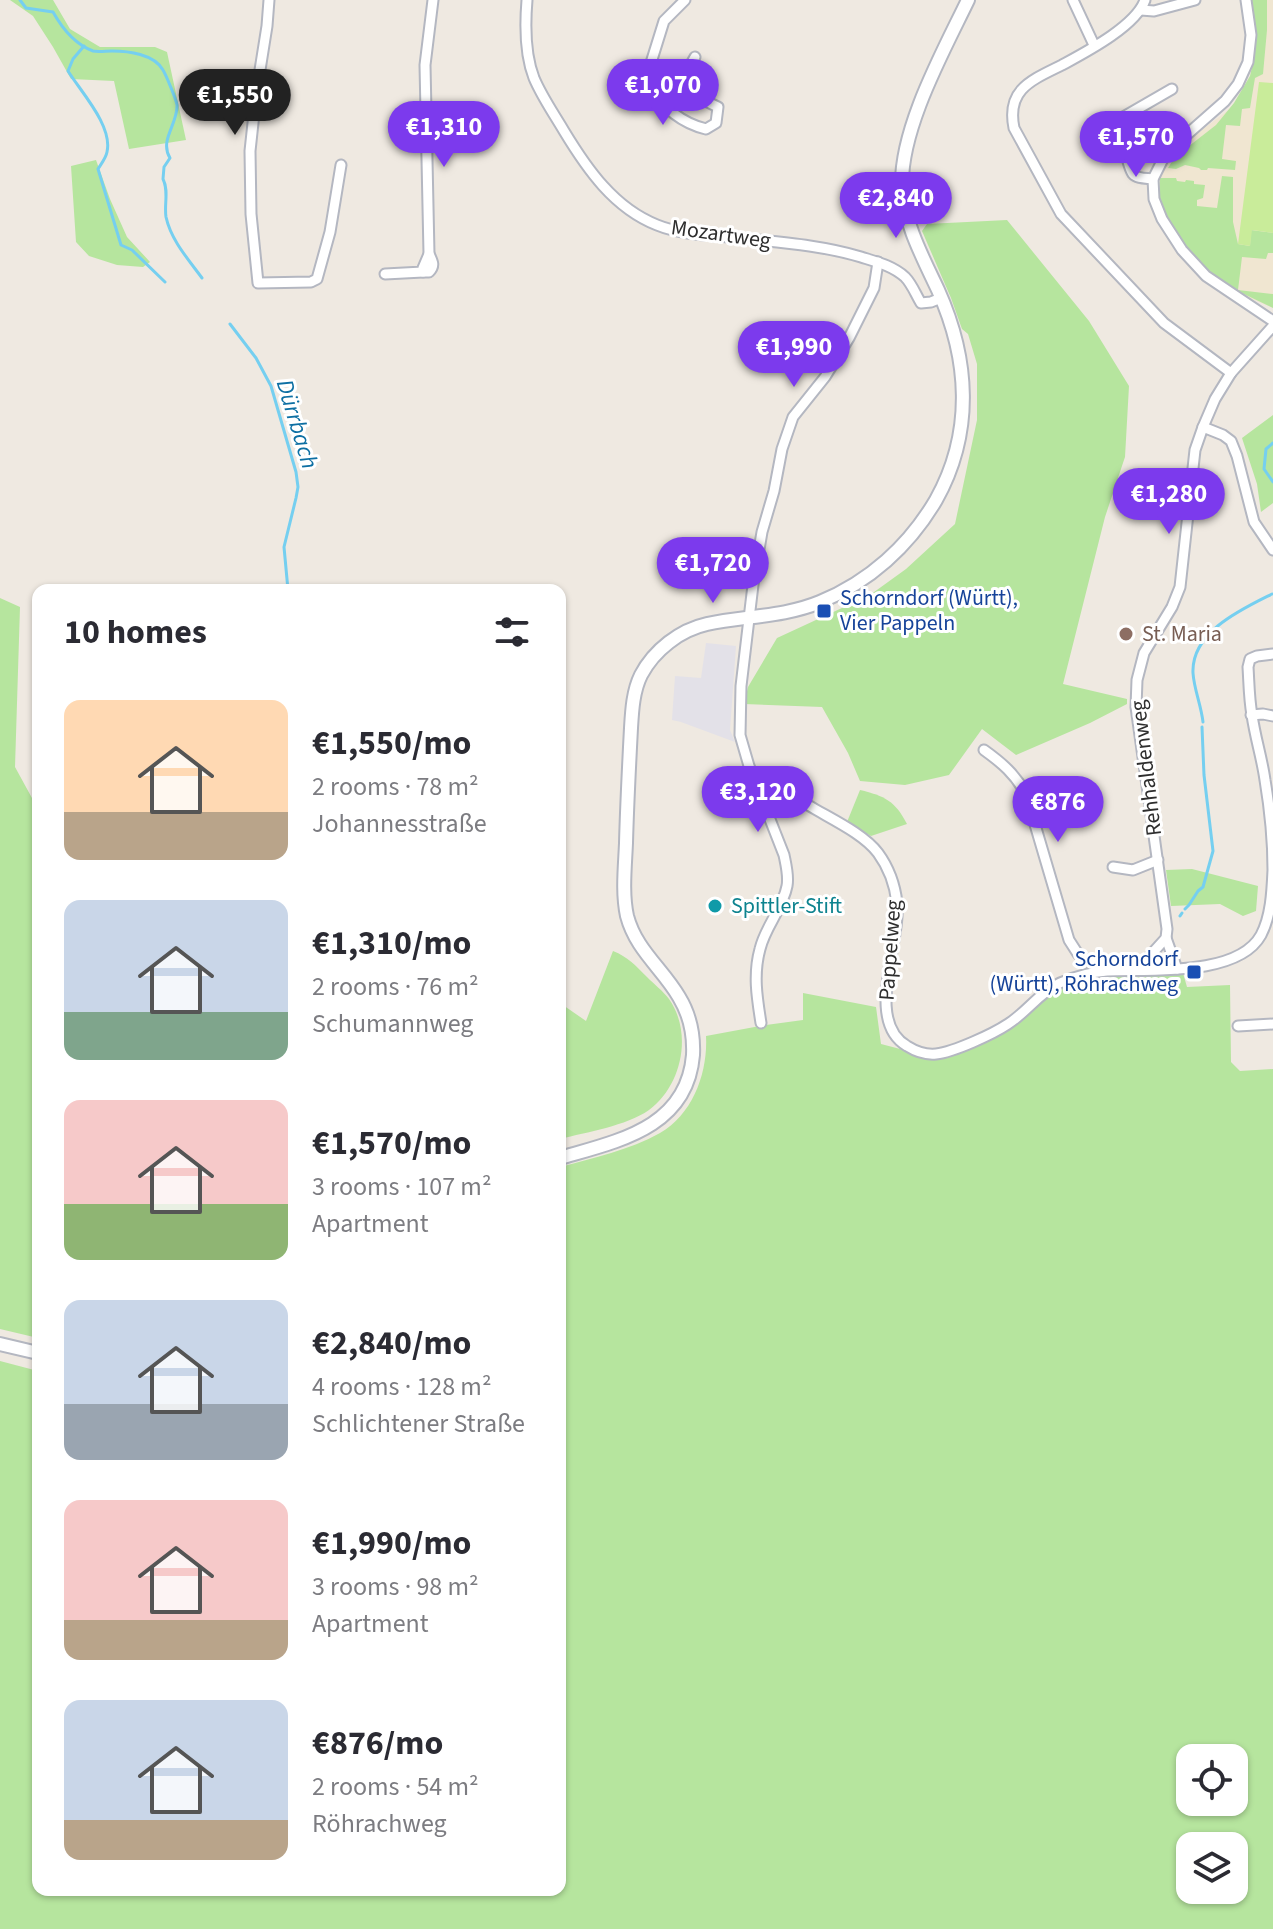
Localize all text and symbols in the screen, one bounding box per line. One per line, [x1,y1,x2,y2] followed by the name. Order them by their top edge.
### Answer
[598,59,728,127] pin: €1,070
[625,66,701,103] text: €1,070
[170,69,300,137] pin: €1,550
[197,76,273,113] text: €1,550
[379,101,509,169] pin: €1,310
[406,108,482,145] text: €1,310
[1071,111,1201,179] pin: €1,570
[1098,118,1174,155] text: €1,570
[831,172,961,240] pin: €2,840
[858,179,934,216] text: €2,840
[669,211,773,257] street label: Mozartweg
[729,321,859,389] pin: €1,990
[756,328,832,365] text: €1,990
[267,375,327,473] water label: Dürrbach
[1104,468,1234,536] pin: €1,280
[1131,475,1207,512] text: €1,280
[648,537,778,605] pin: €1,720
[675,544,751,581] text: €1,720
[840,582,1018,639] place label: Schorndorf (Württ), Vier Pappeln
[815,602,833,620] marker: Schorndorf (Württ), Vier Pappeln
[64,608,207,657] text: 10 homes
[490,610,534,654] icon: filters
[1142,618,1222,650] place label: St. Maria
[1117,625,1135,643] marker: St. Maria
[1122,698,1170,838] street label: Rehhaldenweg
[312,719,472,768] text: €1,550/mo
[128,732,224,828] icon: home
[693,766,823,834] pin: €3,120
[312,768,479,805] text: 2 rooms · 78 m²
[720,773,796,810] text: €3,120
[1011,776,1105,844] pin: €876
[1031,783,1085,820] text: €876
[312,805,487,842] text: Johannesstraße
[731,890,842,922] place label: Spittler-Stift
[706,897,724,915] marker: Spittler-Stift
[871,898,909,1002] street label: Pappelweg
[312,919,472,968] text: €1,310/mo
[128,932,224,1028] icon: home
[990,943,1180,1000] place label: Schorndorf (Württ), Röhrachweg
[1185,963,1203,981] marker: Schorndorf (Württ), Röhrachweg
[312,968,479,1005] text: 2 rooms · 76 m²
[312,1005,473,1042] text: Schumannweg
[312,1119,472,1168] text: €1,570/mo
[128,1132,224,1228] icon: home
[312,1168,491,1205] text: 3 rooms · 107 m²
[312,1205,429,1242] text: Apartment
[312,1319,472,1368] text: €2,840/mo
[128,1332,224,1428] icon: home
[312,1368,491,1405] text: 4 rooms · 128 m²
[312,1405,525,1442] text: Schlichtener Straße
[312,1519,472,1568] text: €1,990/mo
[128,1532,224,1628] icon: home
[312,1568,479,1605] text: 3 rooms · 98 m²
[312,1605,429,1642] text: Apartment
[312,1719,443,1768] text: €876/mo
[128,1732,224,1828] icon: home
[1176,1744,1248,1904] map controls
[1176,1744,1248,1816] button: locate
[312,1768,479,1805] text: 2 rooms · 54 m²
[312,1805,447,1842] text: Röhrachweg
[1176,1832,1248,1904] button: layers

